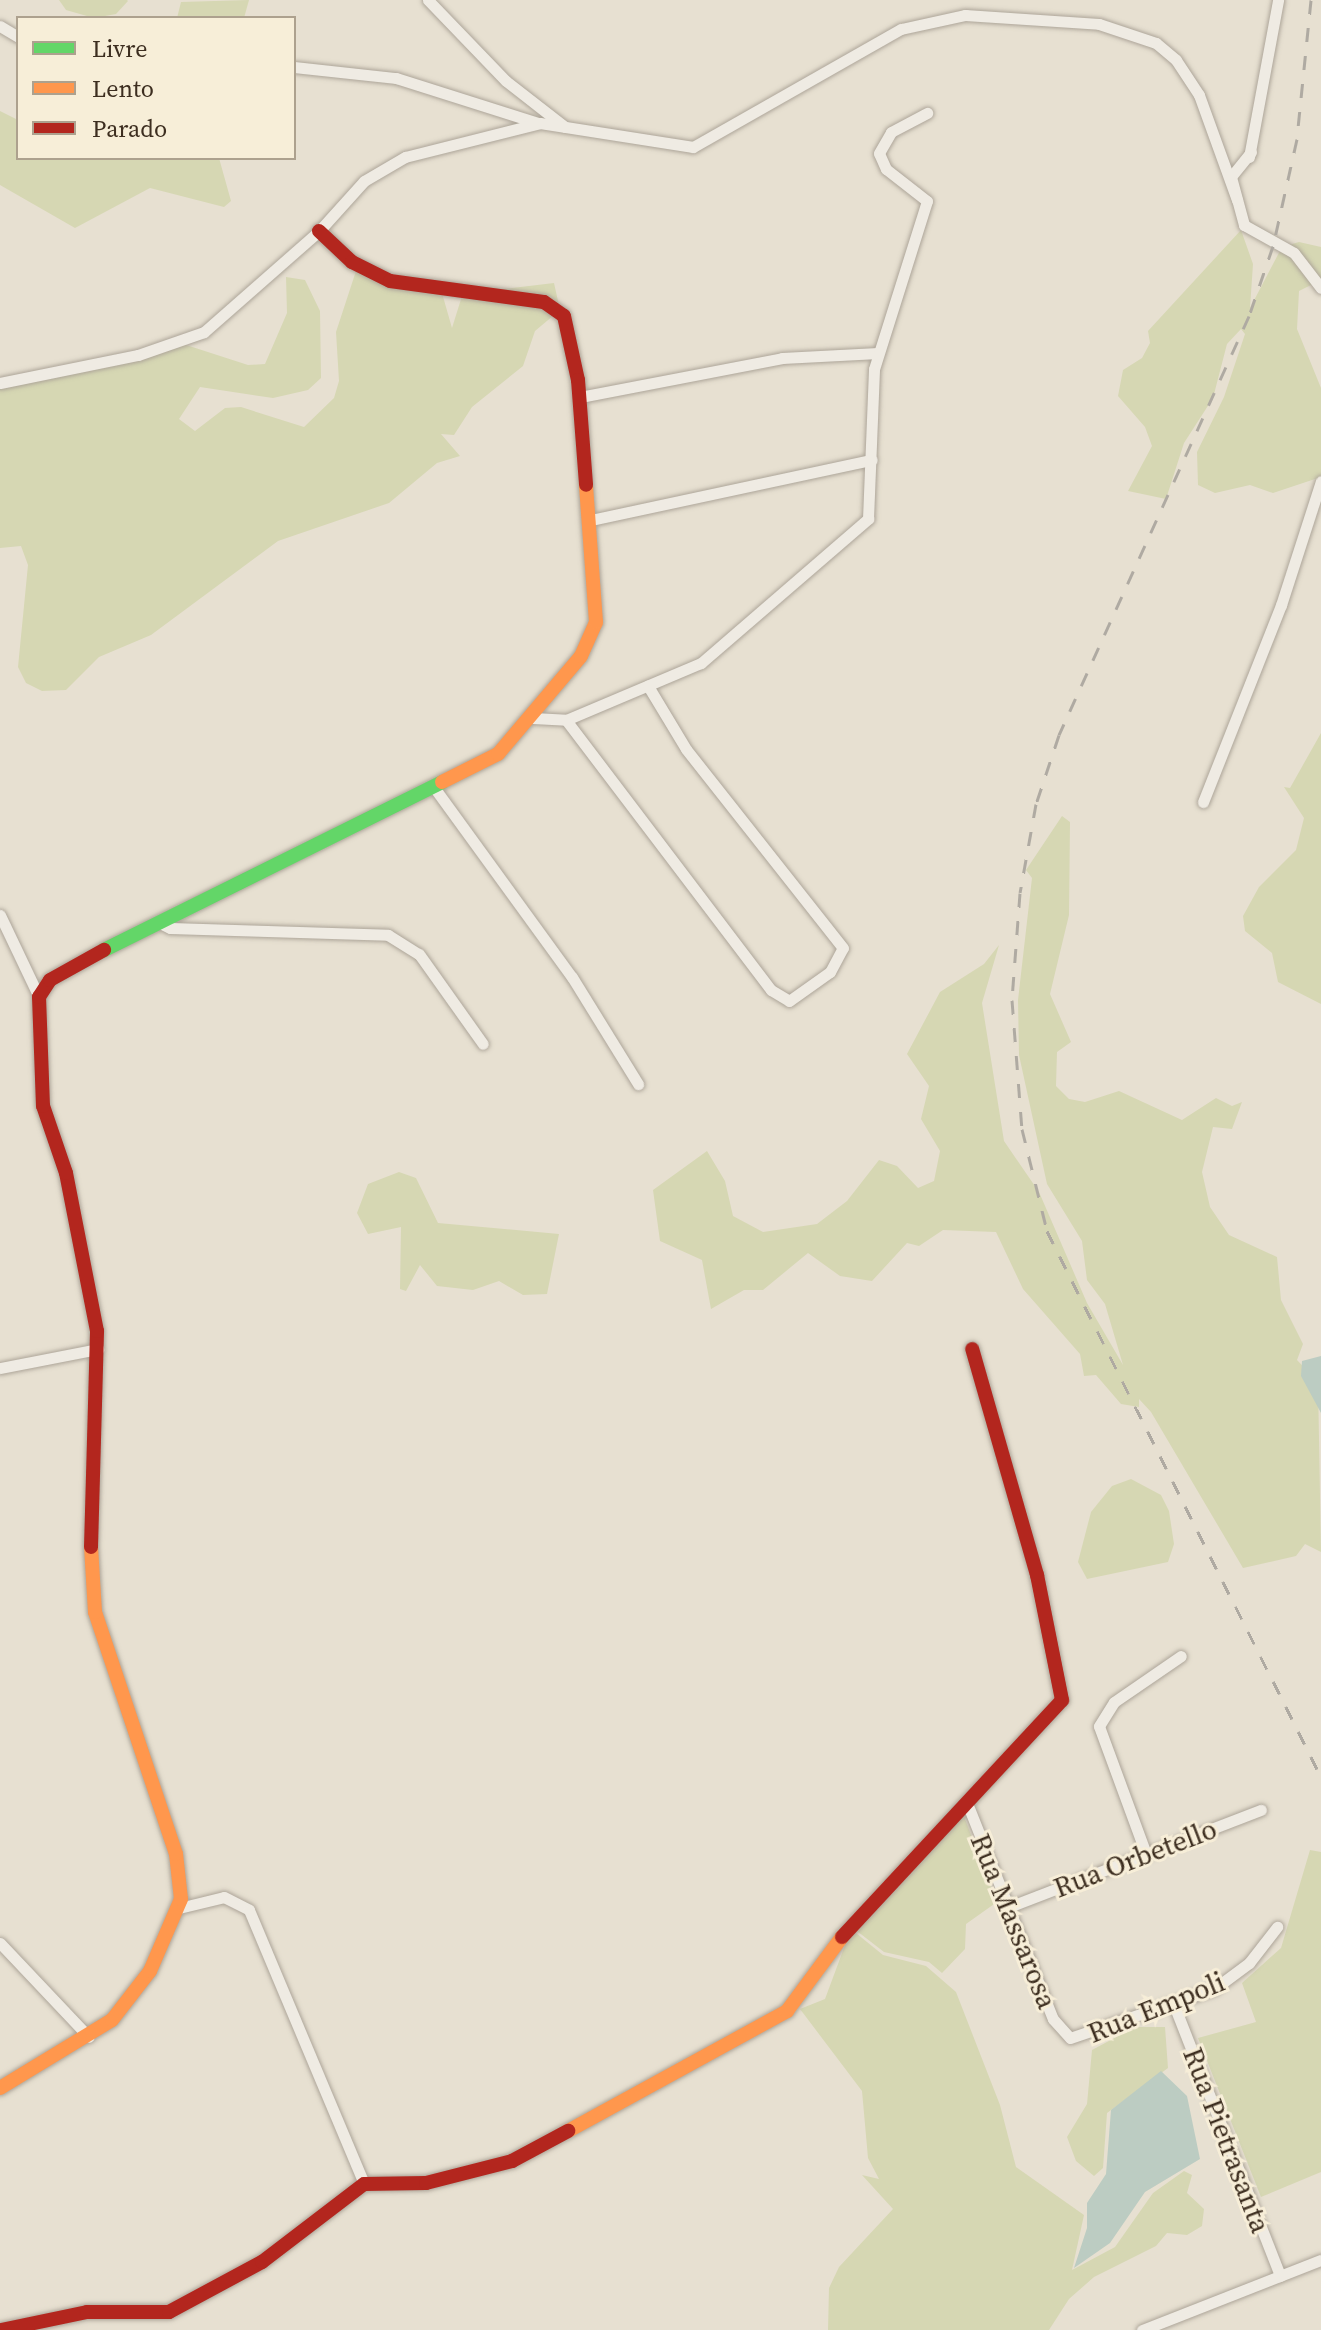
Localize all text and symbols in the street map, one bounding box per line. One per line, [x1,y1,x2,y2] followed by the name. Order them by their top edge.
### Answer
[16,16,296,160] legend
[92,32,147,65] text: Livre
[92,72,154,105] text: Lento
[92,112,167,145] text: Parado
[1049,1812,1221,1904] street label: Rua Orbetello
[964,1829,1064,2013] street label: Rua Massarosa
[1083,1964,1229,2050] street label: Rua Empoli
[1176,2043,1278,2237] street label: Rua Pietrasanta

